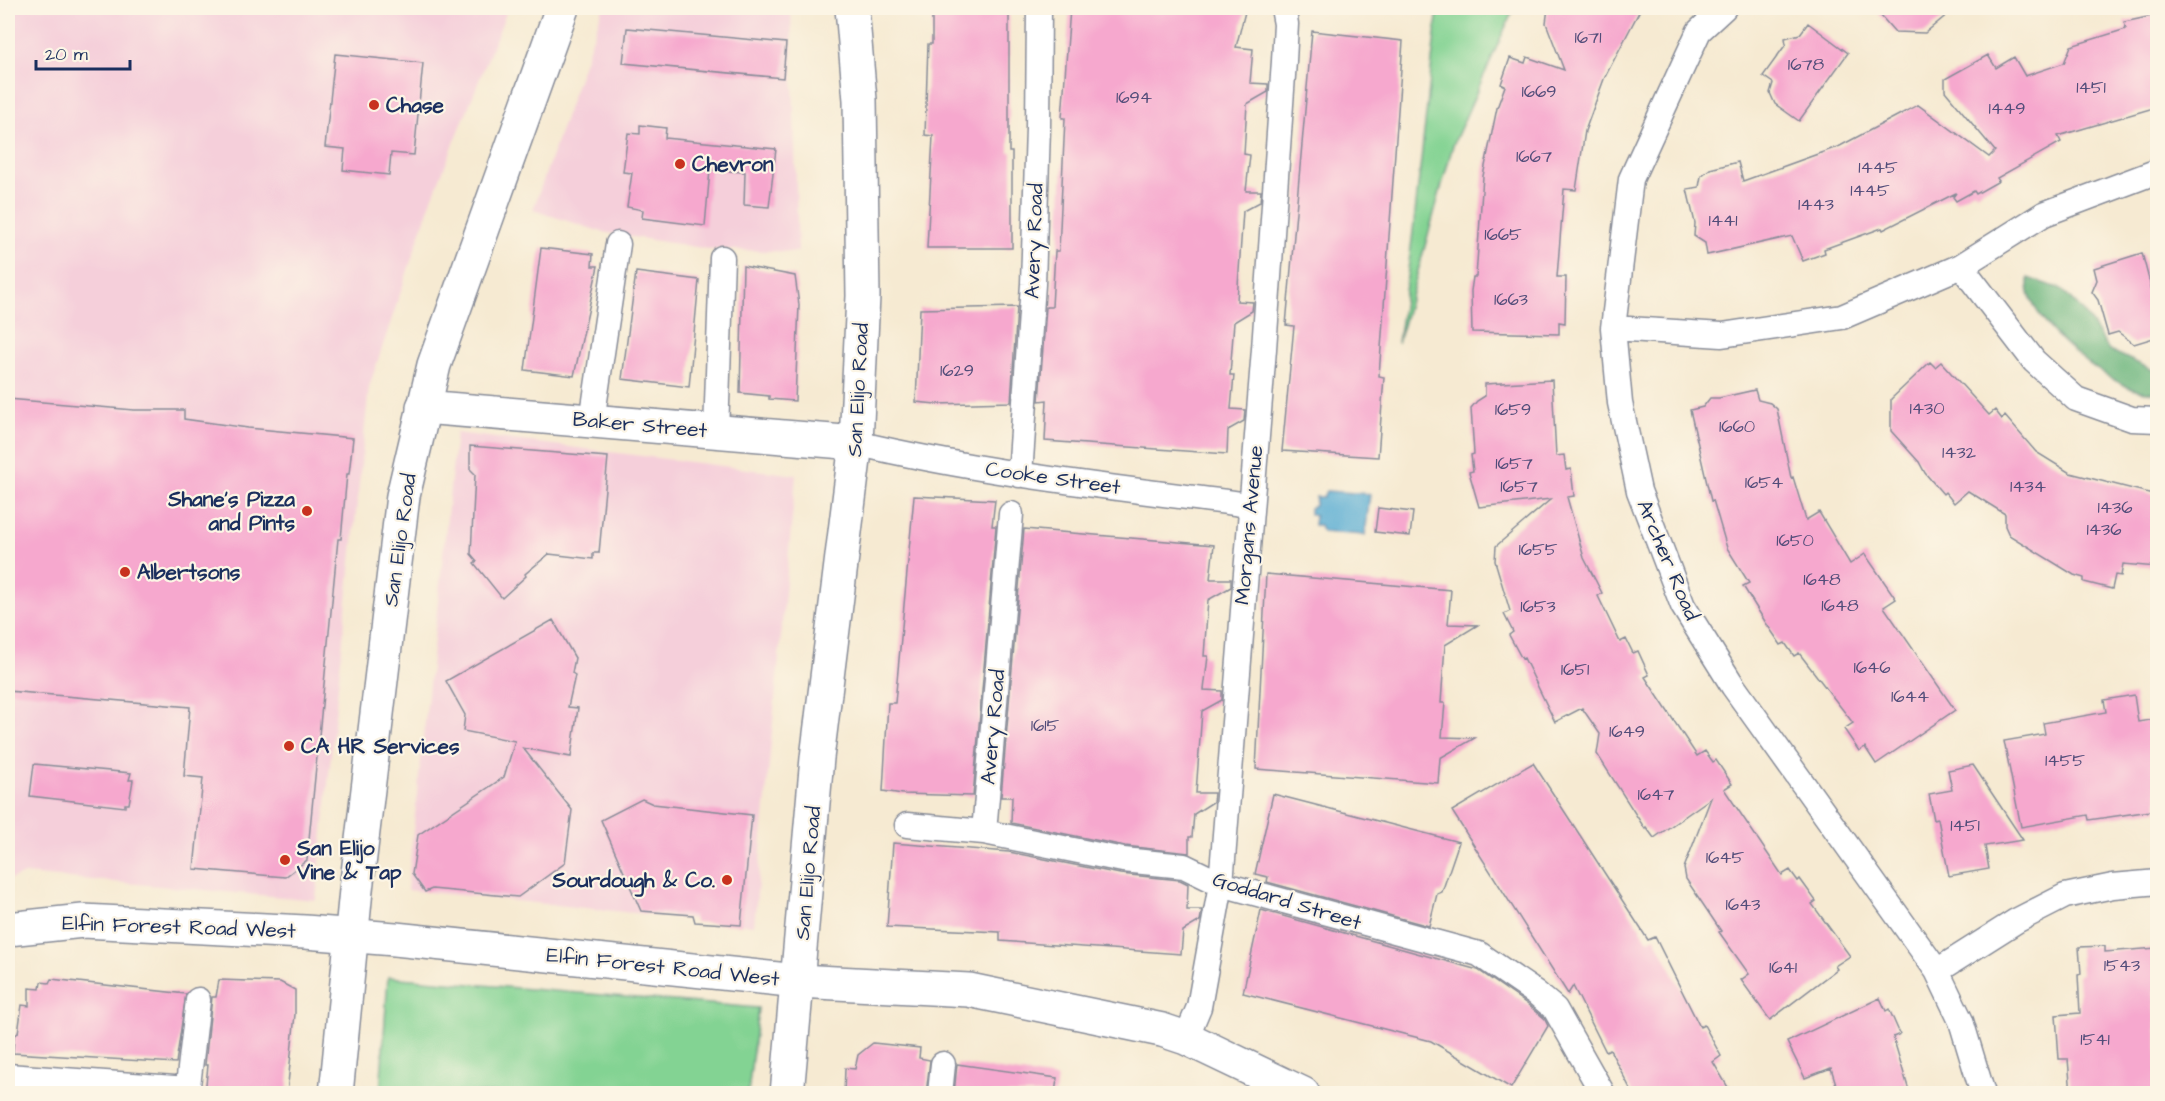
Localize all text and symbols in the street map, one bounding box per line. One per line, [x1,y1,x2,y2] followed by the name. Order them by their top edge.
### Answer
[1575,25,1601,50] house number: 1671
[36,33,130,71] scale bar
[45,42,88,67] text: 20 m
[1788,52,1824,77] house number: 1678
[2076,75,2106,100] house number: 1451
[1521,79,1557,104] house number: 1669
[1116,85,1152,110] house number: 1694
[386,91,444,120] place label: Chase
[1988,96,2026,121] house number: 1449
[367,98,381,112] marker: Chase
[1516,144,1552,169] house number: 1667
[692,150,774,179] place label: Chevron
[1858,155,1898,180] house number: 1445
[673,157,687,171] marker: Chevron
[1850,178,1890,203] house number: 1445
[1017,183,1053,299] street label: Avery Road
[1798,192,1834,217] house number: 1443
[1708,208,1738,233] house number: 1441
[1484,222,1522,247] house number: 1665
[1494,287,1528,312] house number: 1663
[840,322,876,458] street label: San Elijo Road
[940,358,974,383] house number: 1629
[1909,396,1945,421] house number: 1430
[1495,397,1531,422] house number: 1659
[572,405,709,445] street label: Baker Street
[1719,414,1755,439] house number: 1660
[1942,440,1977,465] house number: 1432
[1228,444,1272,606] street label: Morgans Avenue
[1495,451,1533,476] house number: 1657
[984,454,1123,502] street label: Cooke Street
[1745,470,1783,495] house number: 1654
[376,471,424,608] street label: San Elijo Road
[1500,474,1538,499] house number: 1657
[2010,474,2046,499] house number: 1434
[167,485,295,538] place label: Shane's Pizza and Pints
[1630,495,1707,625] street label: Archer Road
[2098,495,2133,520] house number: 1436
[300,504,314,518] marker: Shane's Pizza and Pints
[2087,517,2122,542] house number: 1436
[1776,528,1814,553] house number: 1650
[1518,537,1558,562] house number: 1655
[137,558,241,587] place label: Albertsons
[118,565,132,579] marker: Albertsons
[1803,567,1841,592] house number: 1648
[1821,593,1859,618] house number: 1648
[1520,594,1556,619] house number: 1653
[1853,655,1891,680] house number: 1646
[1561,657,1589,682] house number: 1651
[974,668,1014,786] street label: Avery Road
[1891,684,1929,709] house number: 1644
[1031,713,1060,738] house number: 1615
[1609,719,1645,744] house number: 1649
[301,732,460,761] place label: CA HR Services
[282,739,296,753] marker: CA HR Services
[2045,748,2085,773] house number: 1455
[1638,782,1674,807] house number: 1647
[788,805,828,941] street label: San Elijo Road
[1950,813,1980,838] house number: 1451
[296,834,402,888] place label: San Elijo Vine & Tap
[1706,845,1745,870] house number: 1645
[278,853,292,867] marker: San Elijo Vine & Tap
[1209,865,1365,938] street label: Goddard Street
[551,866,715,897] place label: Sourdough & Co.
[720,873,734,887] marker: Sourdough & Co.
[1726,892,1761,917] house number: 1643
[62,908,297,946] street label: Elfin Forest Road West
[545,940,781,994] street label: Elfin Forest Road West
[2104,953,2140,978] house number: 1543
[1769,955,1797,980] house number: 1641
[2080,1027,2110,1052] house number: 1541

